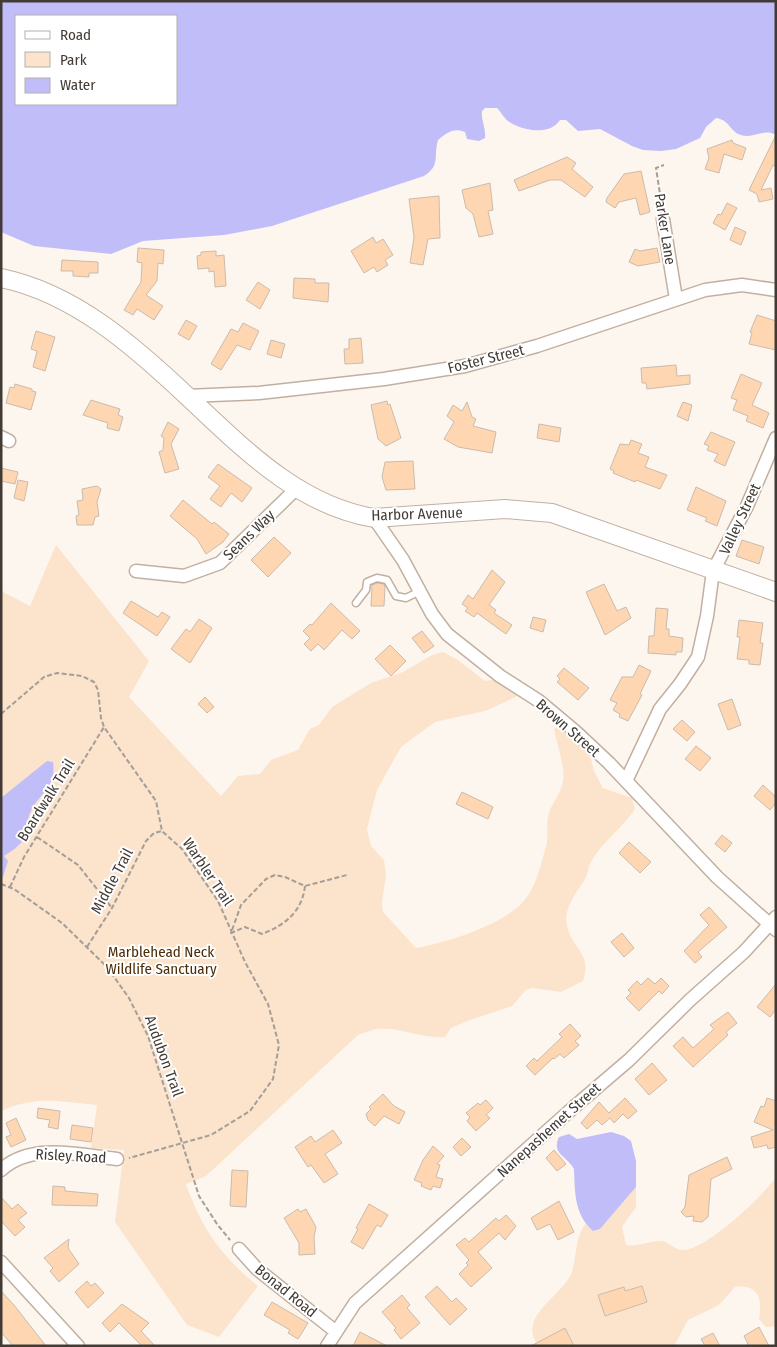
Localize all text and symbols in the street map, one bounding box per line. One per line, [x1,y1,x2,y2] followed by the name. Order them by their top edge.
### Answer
[15,15,178,105] legend
[60,26,91,44] text: Road
[60,51,87,69] text: Park
[60,76,96,94] text: Water
[650,192,680,266] street label: Parker Lane
[446,341,526,377] street label: Foster Street
[716,480,764,557] street label: Valley Street
[371,503,463,525] street label: Harbor Avenue
[220,506,279,564] street label: Seans Way
[532,695,604,761] street label: Brown Street
[14,755,79,845] street label: Boardwalk Trail
[179,835,237,909] street label: Warbler Trail
[87,845,137,917] street label: Middle Trail
[105,943,217,978] park label: Marblehead Neck Wildlife Sanctuary
[141,1013,187,1099] street label: Audubon Trail
[494,1079,604,1181] street label: Nanepashemet Street
[35,1145,107,1167] street label: Risley Road
[252,1261,320,1321] street label: Bonad Road

